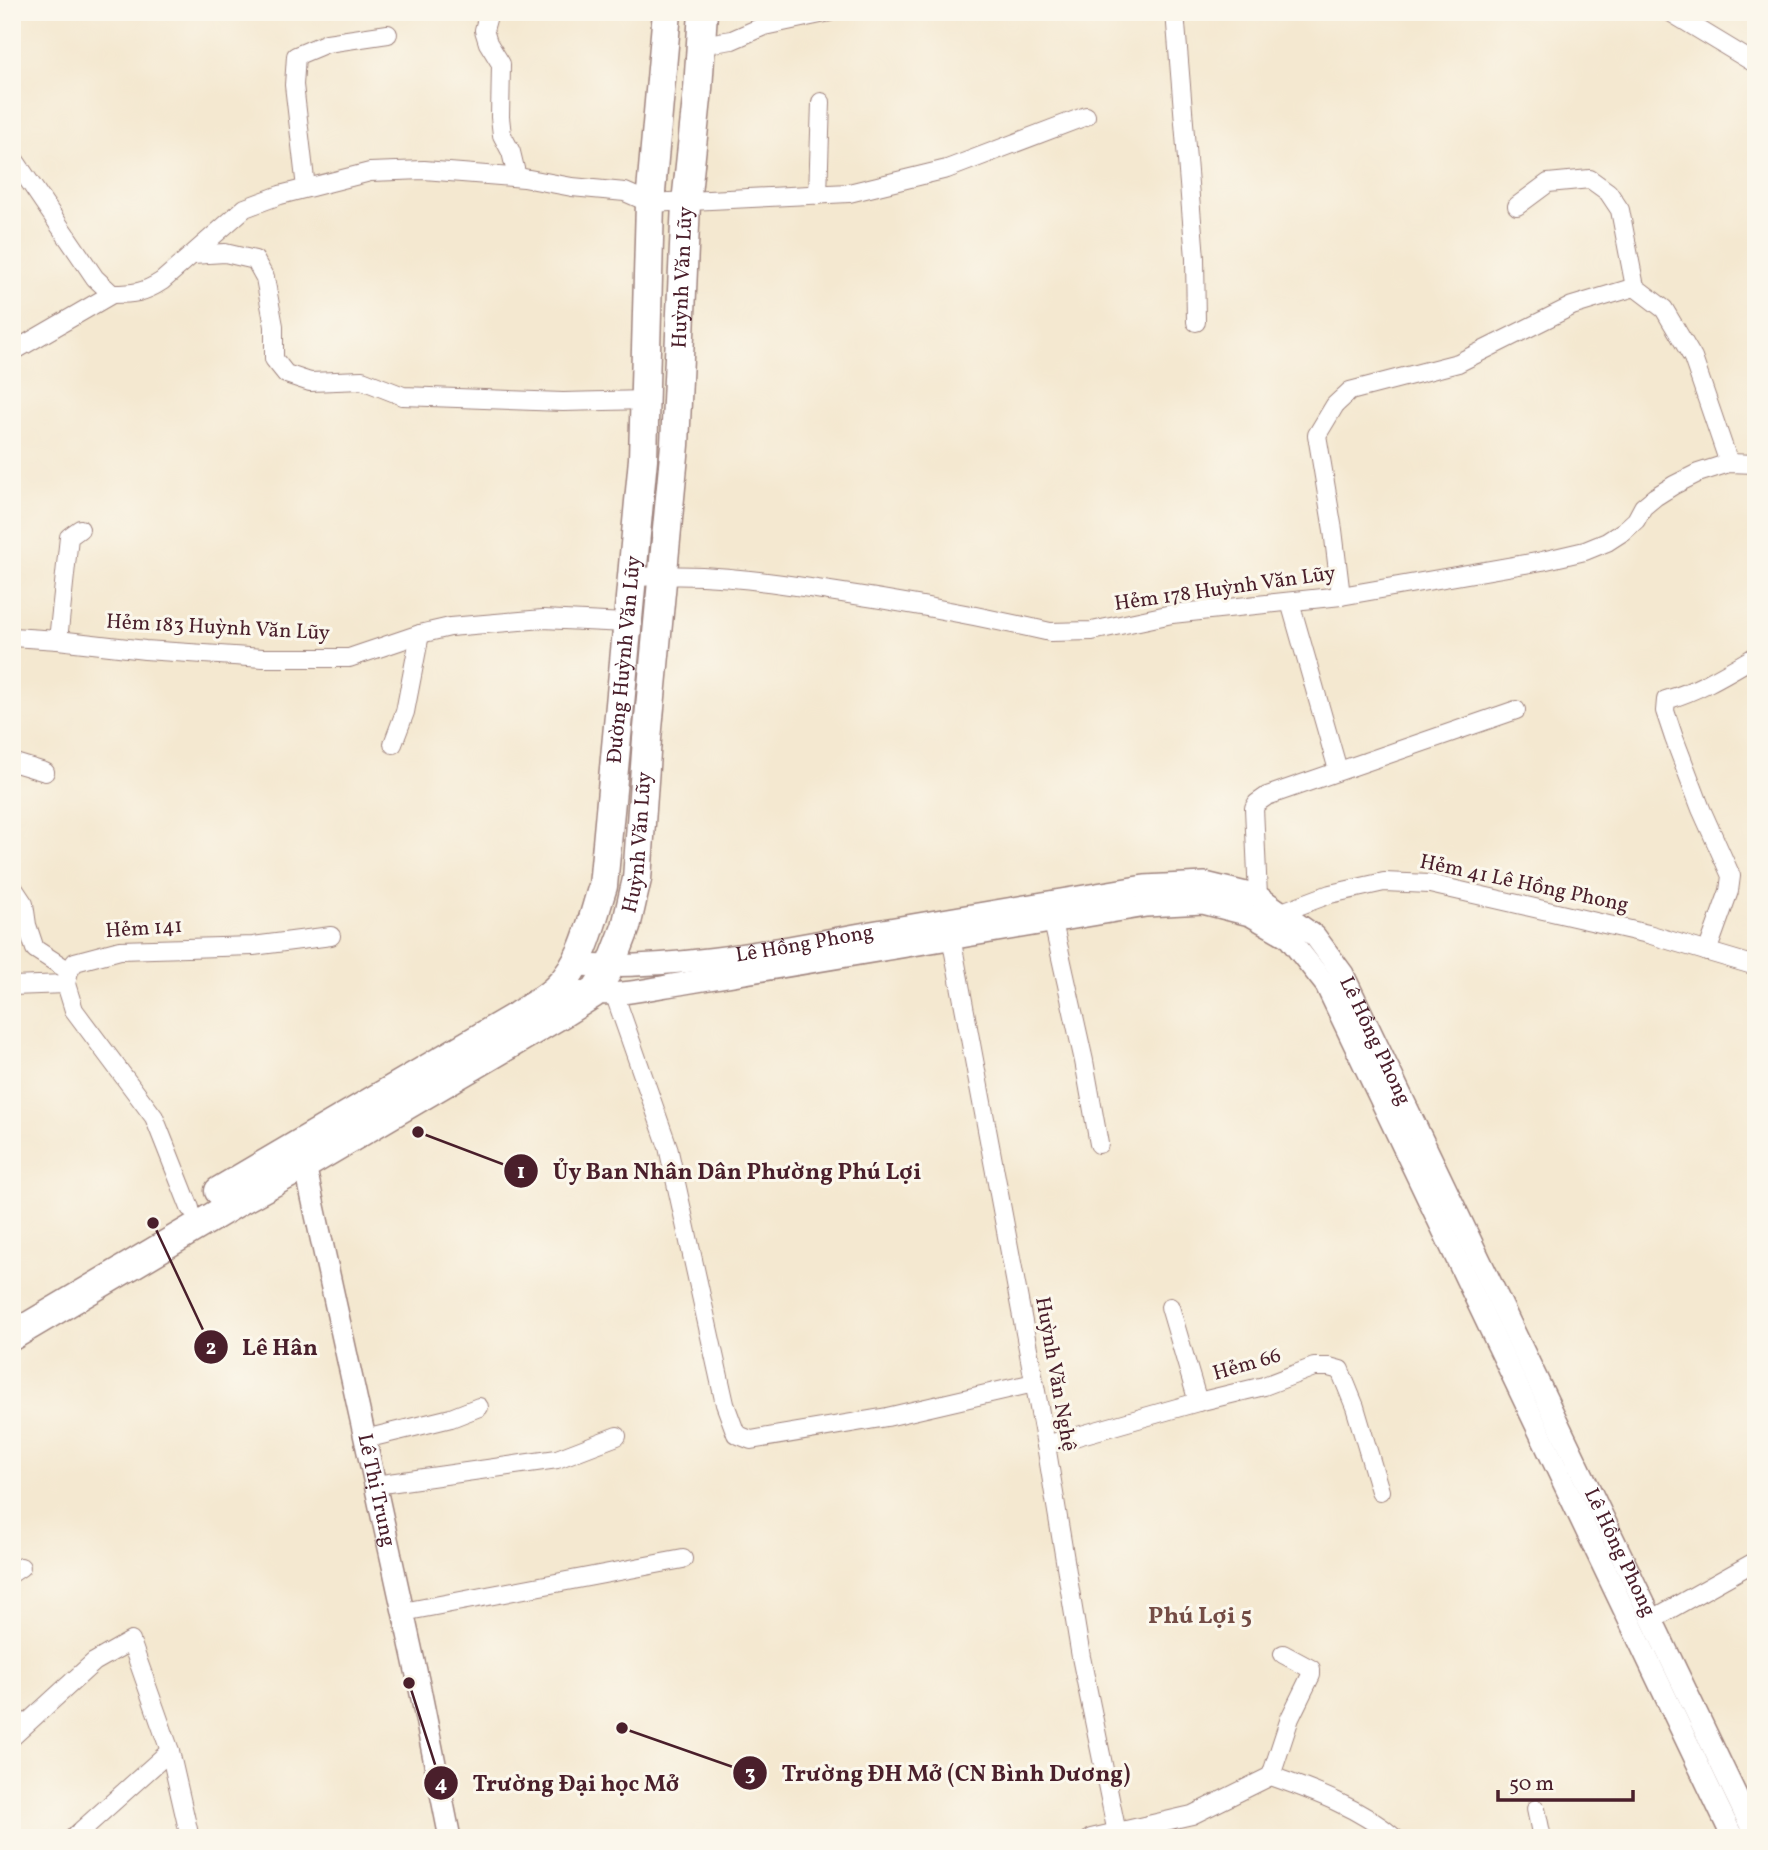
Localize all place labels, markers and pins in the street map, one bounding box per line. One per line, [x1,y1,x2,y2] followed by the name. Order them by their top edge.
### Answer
[503,1149,936,1193] callout: Ủy Ban Nhân Dân Phường Phú Lợi
[193,1325,332,1369] callout: Lê Hân
[733,1751,1145,1795] callout: Trường ĐH Mở (CN Bình Dương)
[423,1761,693,1805] callout: Trường Đại học Mở

